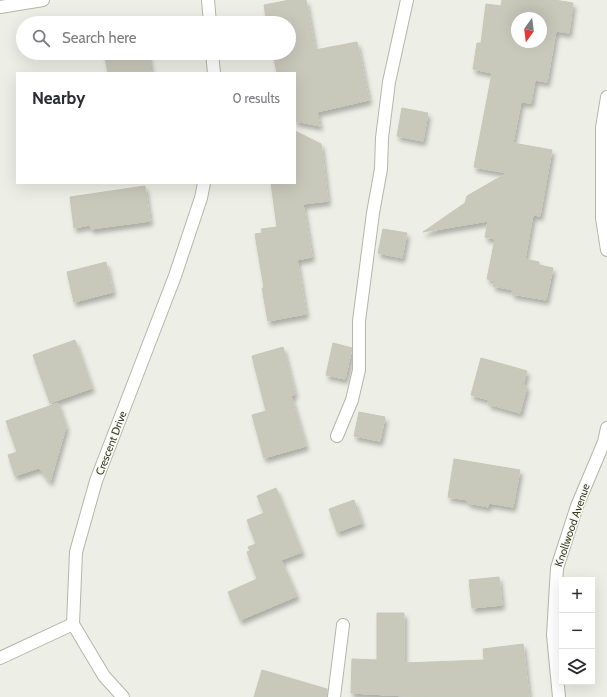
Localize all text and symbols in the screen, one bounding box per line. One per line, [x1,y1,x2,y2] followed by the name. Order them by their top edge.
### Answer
[511,12,547,48] north arrow
[16,16,296,60] search box
[30,27,52,49] icon: search
[62,29,137,47] text: Search here
[32,88,85,108] text: Nearby
[232,90,280,106] text: 0 results
[92,409,130,477] street label: Crescent Drive
[551,481,593,568] street label: Knollwood Avenue
[559,577,595,685] map controls
[559,577,595,613] button: +
[559,613,595,649] button: −
[559,649,595,685] button: layers

